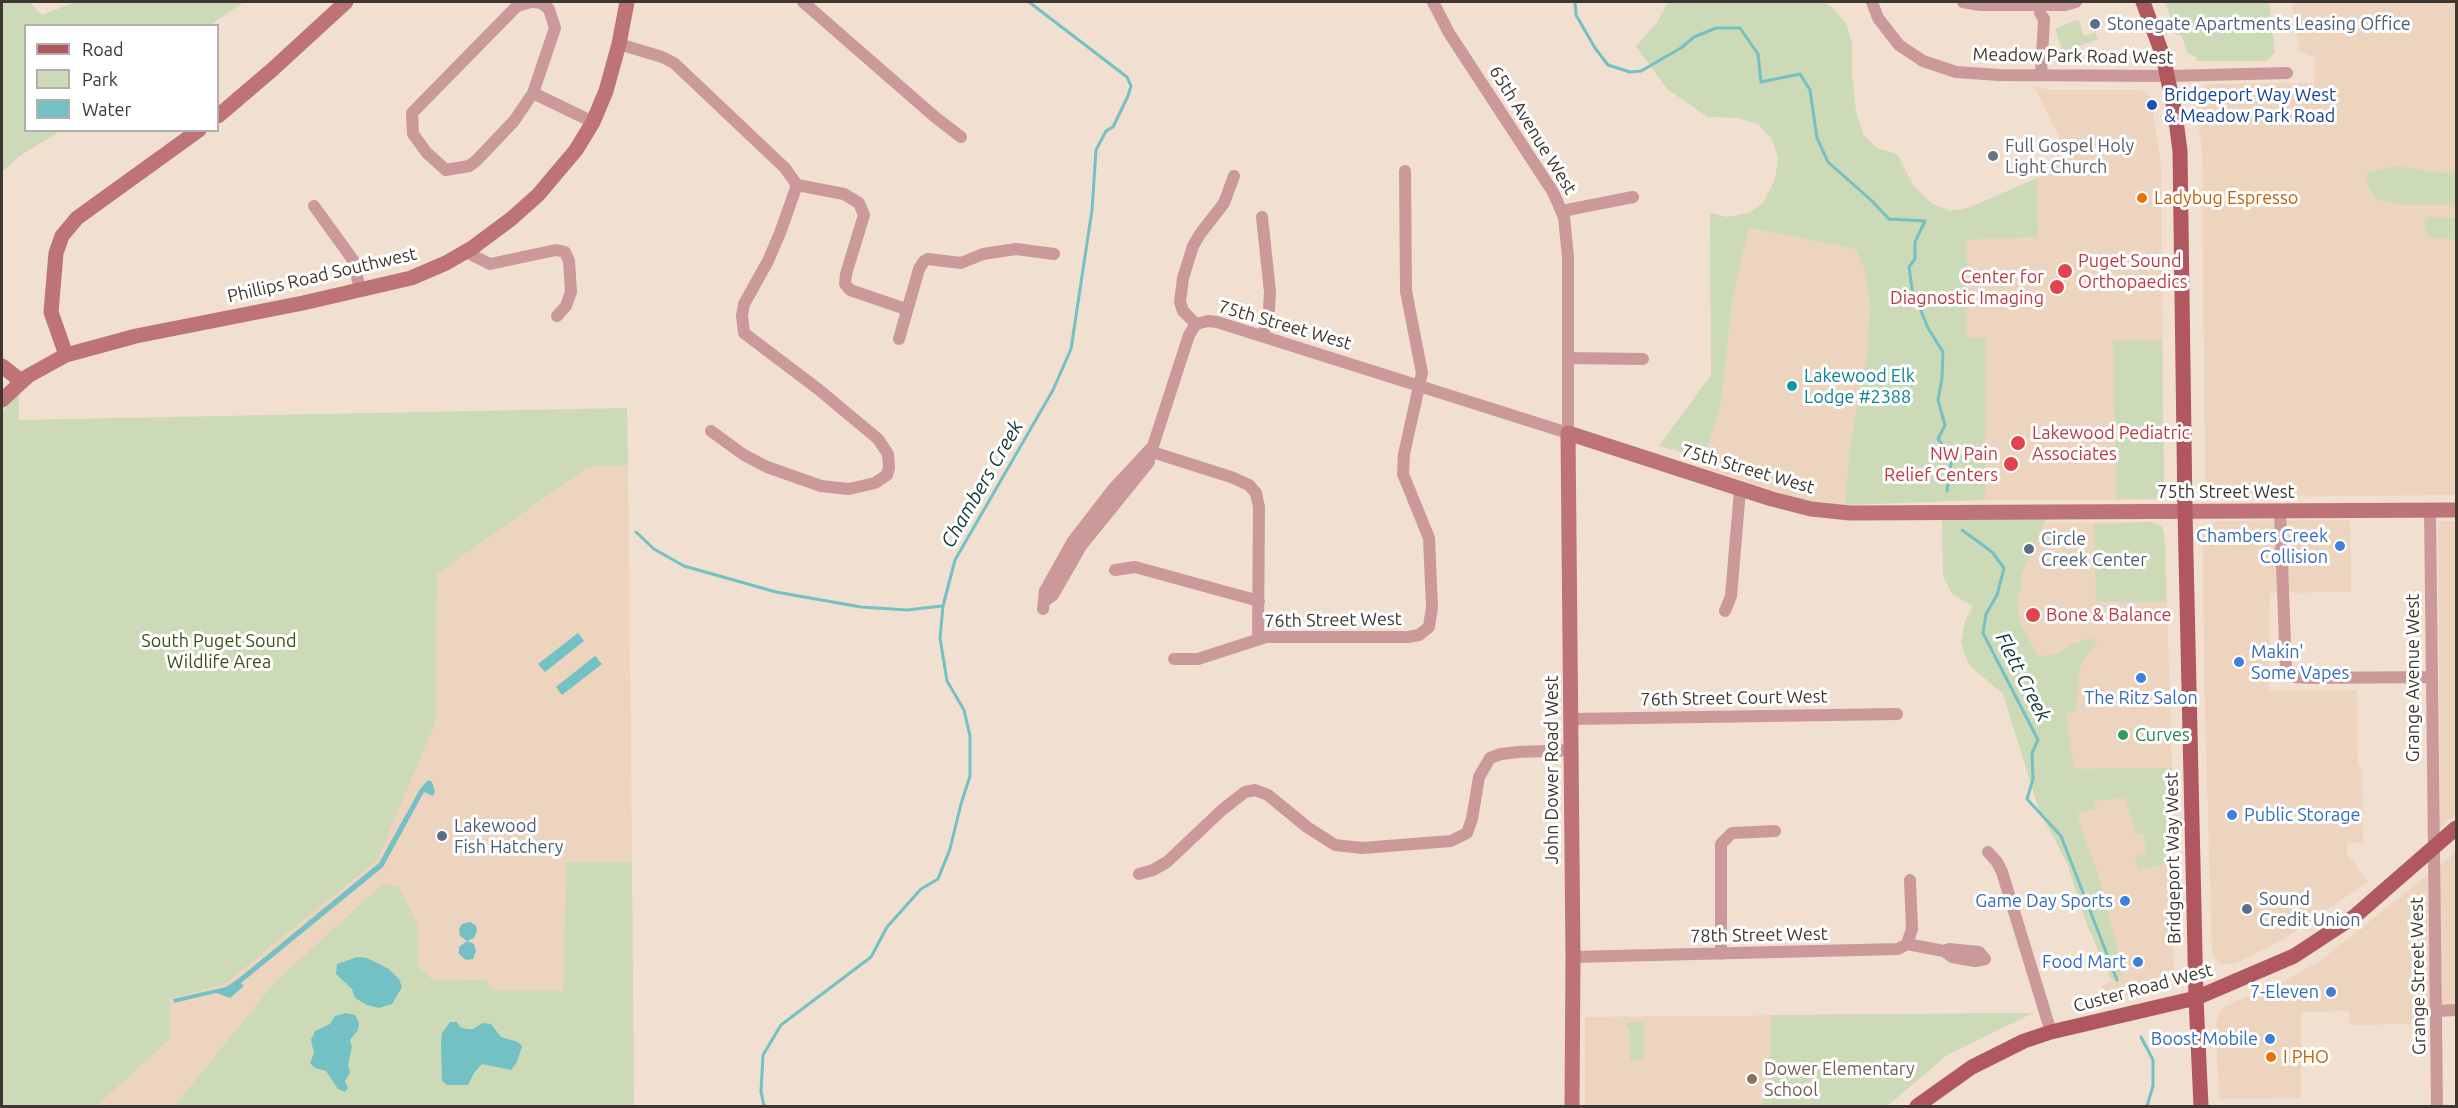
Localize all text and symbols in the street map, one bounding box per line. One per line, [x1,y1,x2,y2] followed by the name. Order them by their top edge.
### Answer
[2107,13,2411,35] place label: Stonegate Apartments Leasing Office
[2088,17,2102,31] marker: Stonegate Apartments Leasing Office
[24,24,219,132] legend
[82,39,124,59] text: Road
[1972,43,2174,69] street label: Meadow Park Road West
[1485,62,1581,198] street label: 65th Avenue West
[82,69,118,89] text: Park
[2164,84,2336,127] place label: Bridgeport Way West & Meadow Park Road
[2145,98,2159,112] marker: Bridgeport Way West & Meadow Park Road
[82,99,131,119] text: Water
[2005,135,2134,178] place label: Full Gospel Holy Light Church
[1986,149,2000,163] marker: Full Gospel Holy Light Church
[2154,187,2298,209] place label: Ladybug Espresso
[2135,191,2149,205] marker: Ladybug Espresso
[225,243,419,307] street label: Phillips Road Southwest
[2078,250,2187,292] place label: Puget Sound Orthopaedics
[2056,262,2074,280] marker: Puget Sound Orthopaedics
[1890,266,2044,308] place label: Center for Diagnostic Imaging
[2048,278,2066,296] marker: Center for Diagnostic Imaging
[1216,296,1354,354] street label: 75th Street West
[1804,365,1915,407] place label: Lakewood Elk Lodge #2388
[1785,379,1799,393] marker: Lakewood Elk Lodge #2388
[936,416,1028,552] water label: Chambers Creek
[2032,422,2190,464] place label: Lakewood Pediatric Associates
[2009,434,2027,452] marker: Lakewood Pediatric Associates
[1679,440,1817,498] street label: 75th Street West
[1884,443,1998,486] place label: NW Pain Relief Centers
[2002,455,2020,473] marker: NW Pain Relief Centers
[2157,481,2295,503] street label: 75th Street West
[2196,525,2328,568] place label: Chambers Creek Collision
[2041,528,2147,570] place label: Circle Creek Center
[2333,539,2347,553] marker: Chambers Creek Collision
[2022,542,2036,556] marker: Circle Creek Center
[2402,594,2424,762] street label: Grange Avenue West
[2046,604,2171,626] place label: Bone & Balance
[2024,606,2042,624] marker: Bone & Balance
[1264,608,1402,632] street label: 76th Street West
[1990,628,2056,726] water label: Flett Creek
[141,630,297,672] park label: South Puget Sound Wildlife Area
[2251,641,2349,684] place label: Makin' Some Vapes
[2232,655,2246,669] marker: Makin' Some Vapes
[2134,671,2148,685] marker: The Ritz Salon
[1541,676,1563,864] street label: John Dower Road West
[1640,686,1828,710] street label: 76th Street Court West
[2084,687,2198,709] place label: The Ritz Salon
[2135,724,2190,746] place label: Curves
[2116,728,2130,742] marker: Curves
[2161,772,2185,944] street label: Bridgeport Way West
[2244,804,2360,826] place label: Public Storage
[2225,808,2239,822] marker: Public Storage
[454,815,563,858] place label: Lakewood Fish Hatchery
[435,829,449,843] marker: Lakewood Fish Hatchery
[2259,888,2361,930] place label: Sound Credit Union
[1975,890,2113,912] place label: Game Day Sports
[2118,894,2132,908] marker: Game Day Sports
[2406,897,2430,1055] street label: Grange Street West
[2240,902,2254,916] marker: Sound Credit Union
[1690,923,1828,947] street label: 78th Street West
[2042,951,2126,973] place label: Food Mart
[2131,955,2145,969] marker: Food Mart
[2071,959,2215,1017] street label: Custer Road West
[2250,981,2319,1003] place label: 7-Eleven
[2324,985,2338,999] marker: 7-Eleven
[2151,1028,2258,1050] place label: Boost Mobile
[2263,1032,2277,1046] marker: Boost Mobile
[2283,1046,2329,1068] place label: I PHO
[2264,1050,2278,1064] marker: I PHO
[1764,1058,1915,1100] place label: Dower Elementary School
[1745,1072,1759,1086] marker: Dower Elementary School

